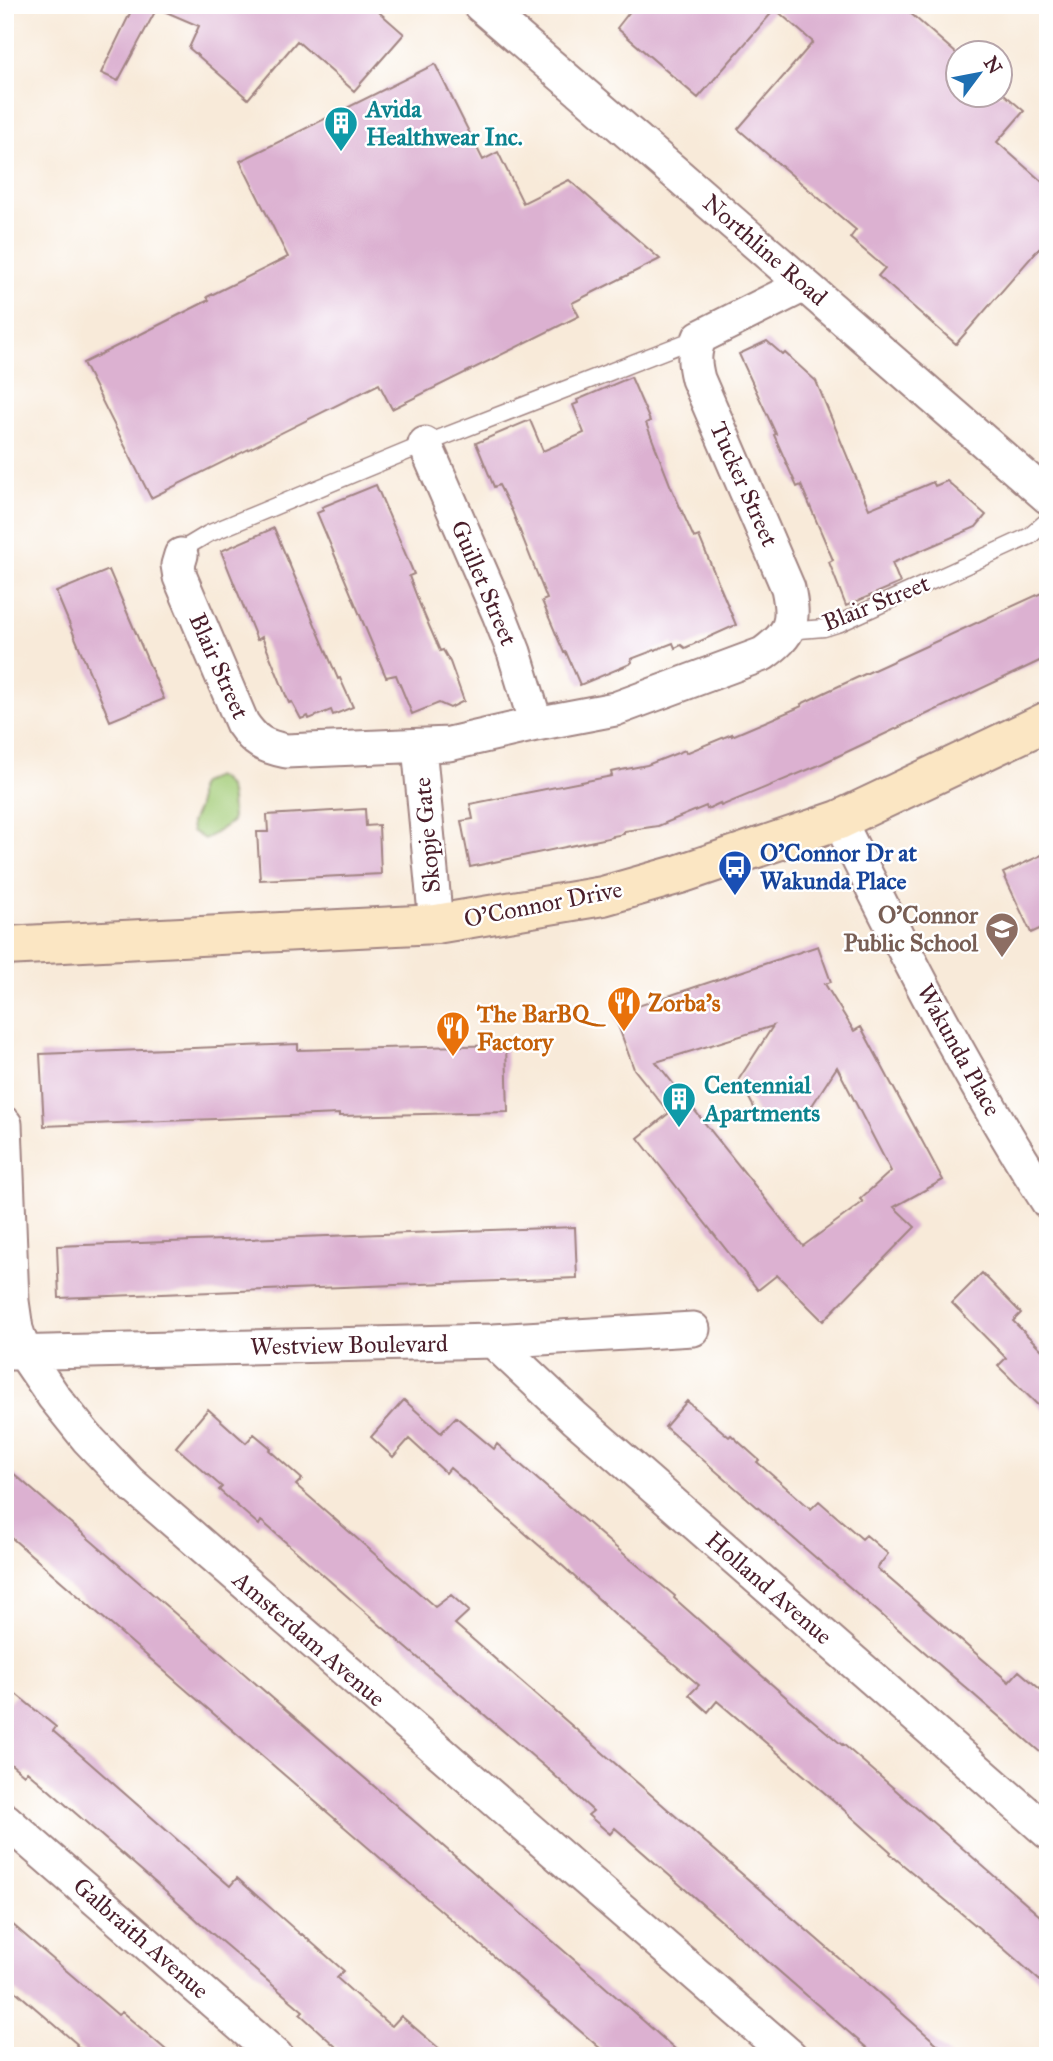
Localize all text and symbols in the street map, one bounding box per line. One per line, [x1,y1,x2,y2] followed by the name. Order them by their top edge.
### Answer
[944,38,1014,108] north arrow
[979,52,1007,78] text: N
[364,94,523,152] place label: Avida Healthwear Inc.
[322,104,360,153] building icon: Avida Healthwear Inc.
[697,188,833,312] street label: Northline Road
[703,417,785,552] street label: Tucker Street
[444,516,524,651] street label: Guillet Street
[818,568,934,638] street label: Blair Street
[182,608,256,724] street label: Blair Street
[407,776,447,894] street label: Skopje Gate
[760,838,917,896] place label: O'Connor Dr at Wakunda Place
[716,848,754,897] bus stop icon: O'Connor Dr at Wakunda Place
[461,874,625,934] street label: O'Connor Drive
[844,900,979,958] place label: O'Connor Public School
[983,910,1021,959] school or university icon: O'Connor Public School
[910,979,1008,1121] street label: Wakunda Place
[605,984,643,1033] restaurant icon: Zorba's
[648,988,721,1018] place label: Zorba's
[476,999,606,1057] place label: The BarBQ Factory
[434,1009,472,1058] restaurant icon: The BarBQ Factory
[702,1070,820,1128] place label: Centennial Apartments
[660,1080,698,1129] building icon: Centennial Apartments
[250,1328,448,1362] street label: Westview Boulevard
[700,1525,838,1651] street label: Holland Avenue
[226,1564,391,1713] street label: Amsterdam Avenue
[67,1871,215,2005] street label: Galbraith Avenue

